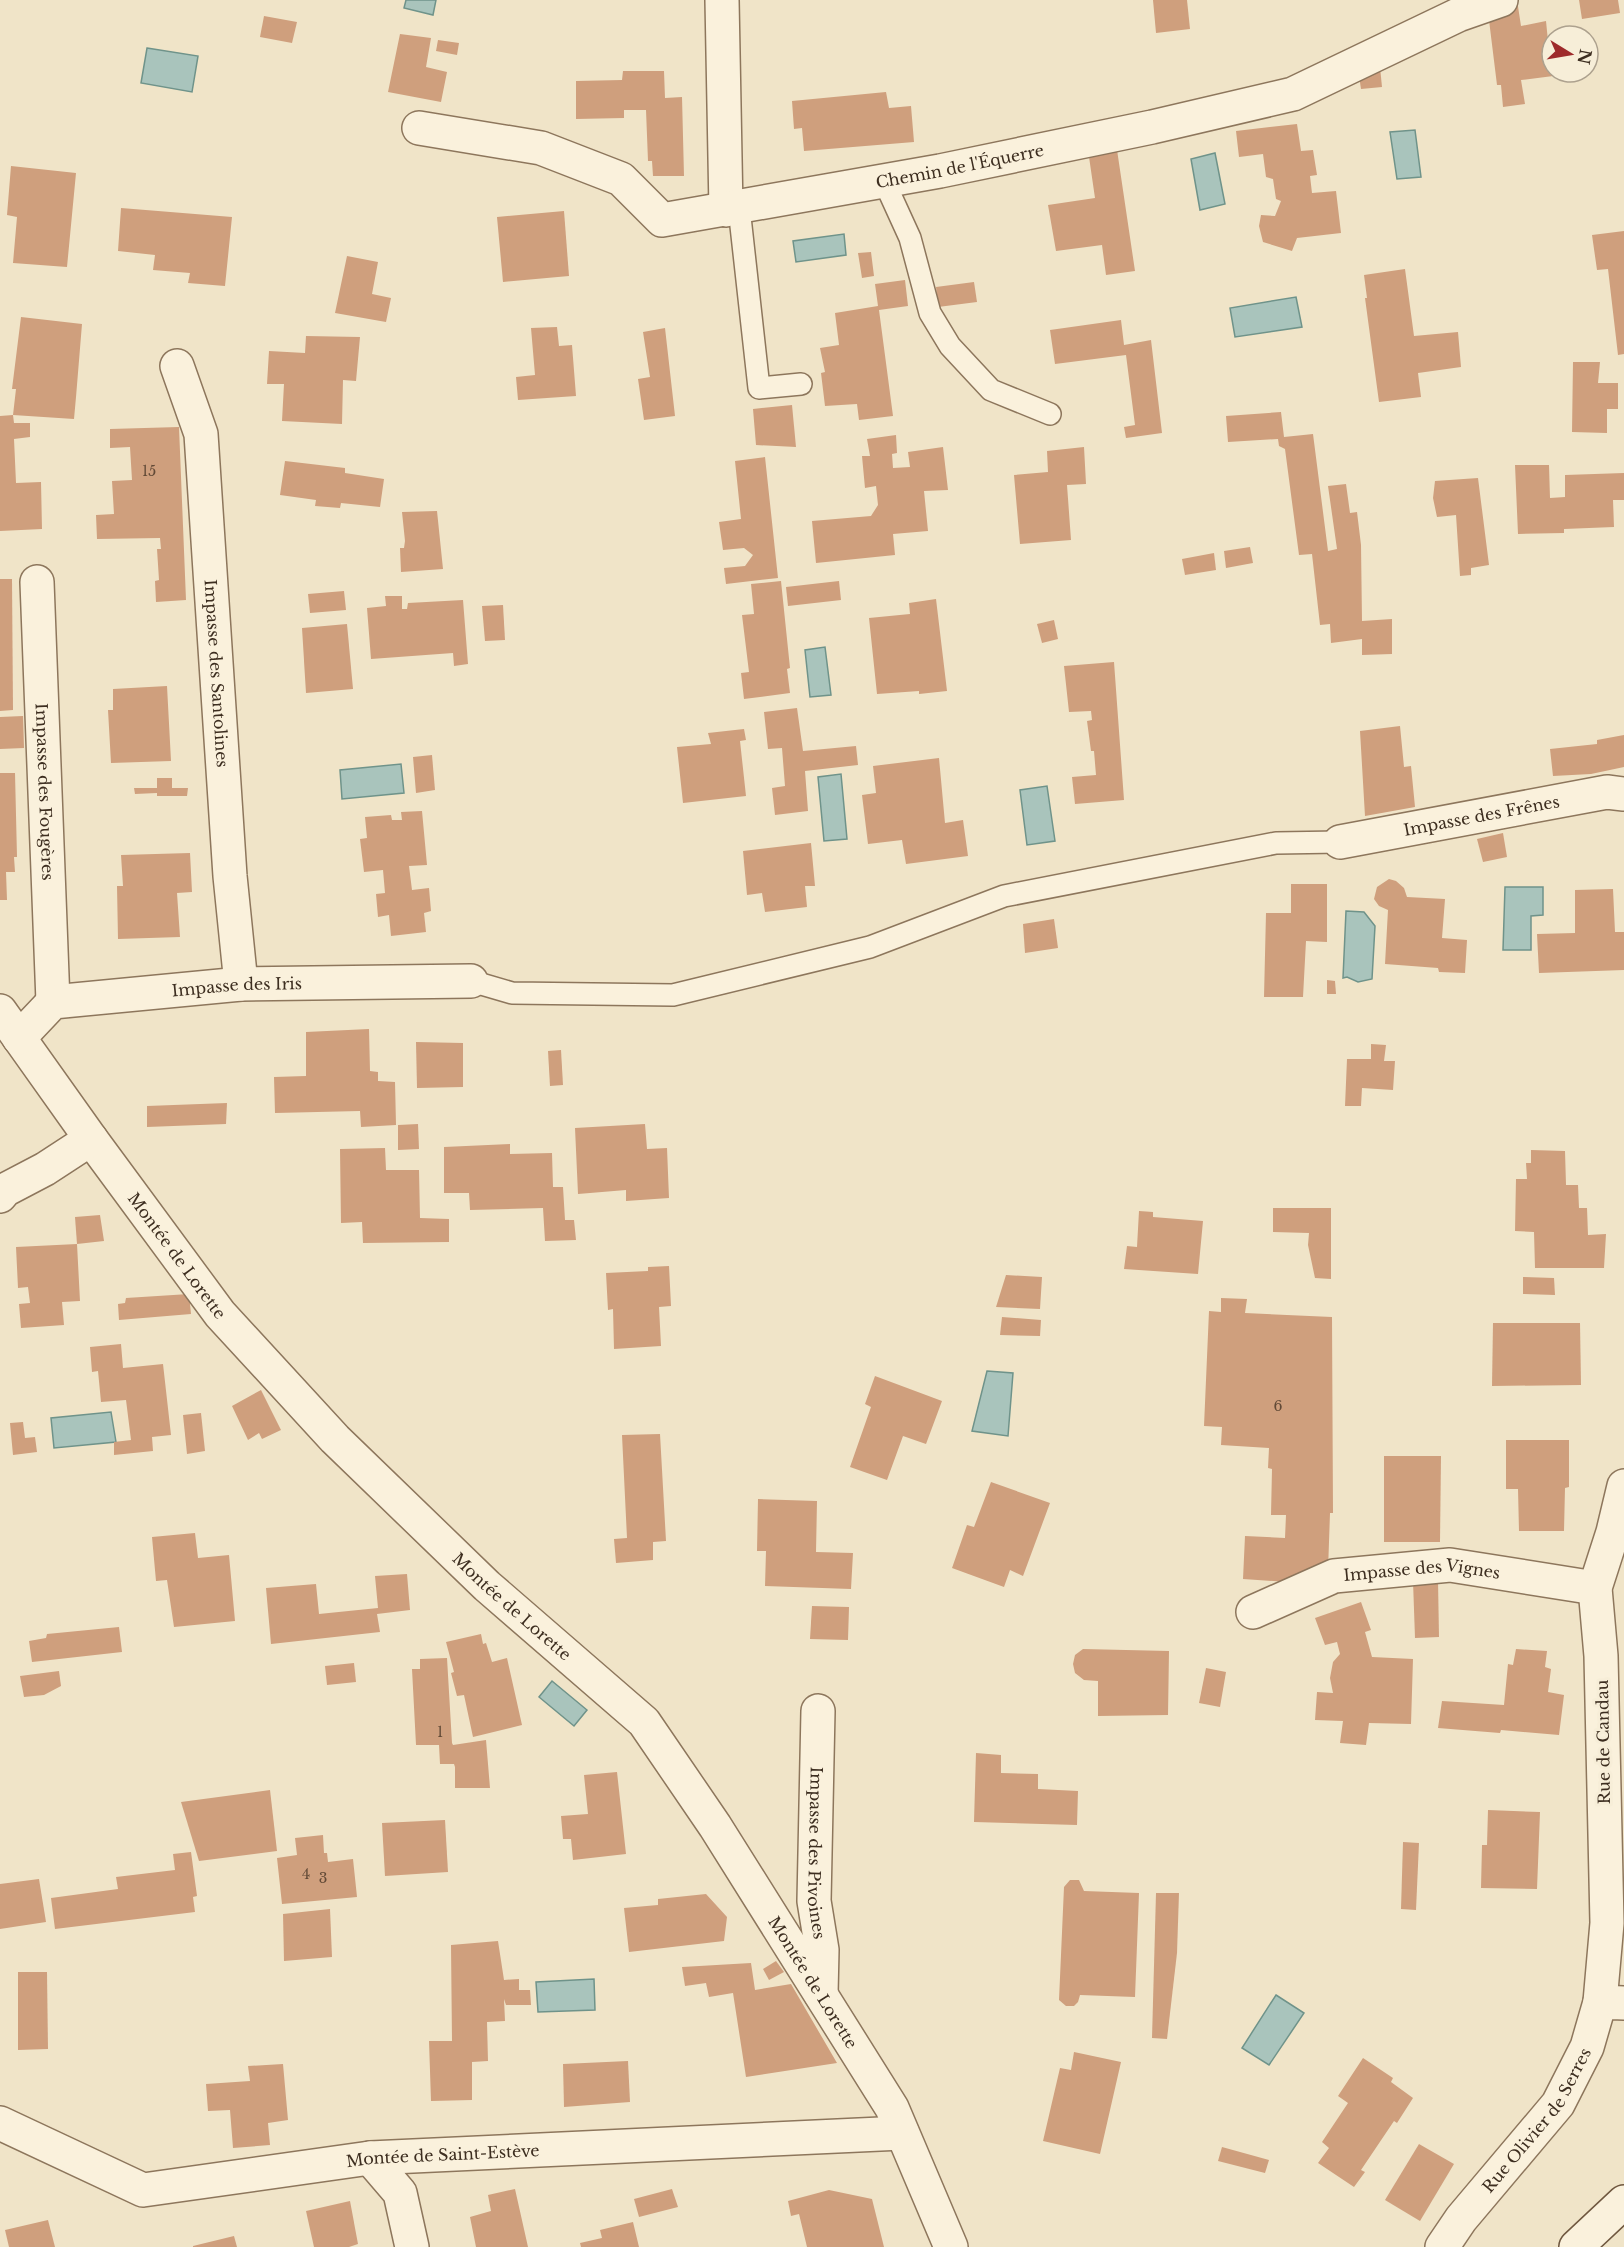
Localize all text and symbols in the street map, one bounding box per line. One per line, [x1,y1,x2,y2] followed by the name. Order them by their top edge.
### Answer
[1540,24,1600,84] north arrow
[1573,48,1596,66] text: N
[874,140,1046,192] street label: Chemin de l'Équerre
[142,462,156,480] house number: 15
[201,579,233,768] street label: Impasse des Santolines
[32,703,58,881] street label: Impasse des Fougères
[1402,791,1561,840] street label: Impasse des Frênes
[171,973,302,1001] street label: Impasse des Iris
[124,1189,230,1323] street label: Montée de Lorette
[1273,1397,1283,1415] house number: 6
[449,1548,575,1664] street label: Montée de Lorette
[1342,1554,1502,1585] street label: Impasse des Vignes
[1592,1679,1614,1805] street label: Rue de Candau
[437,1723,443,1741] house number: 1
[803,1766,830,1941] street label: Impasse des Pivoines
[302,1865,310,1883] house number: 4
[319,1869,327,1887] house number: 3
[764,1913,862,2052] street label: Montée de Lorette
[1478,2044,1595,2196] street label: Rue Olivier de Serres
[345,2140,540,2171] street label: Montée de Saint-Estève

